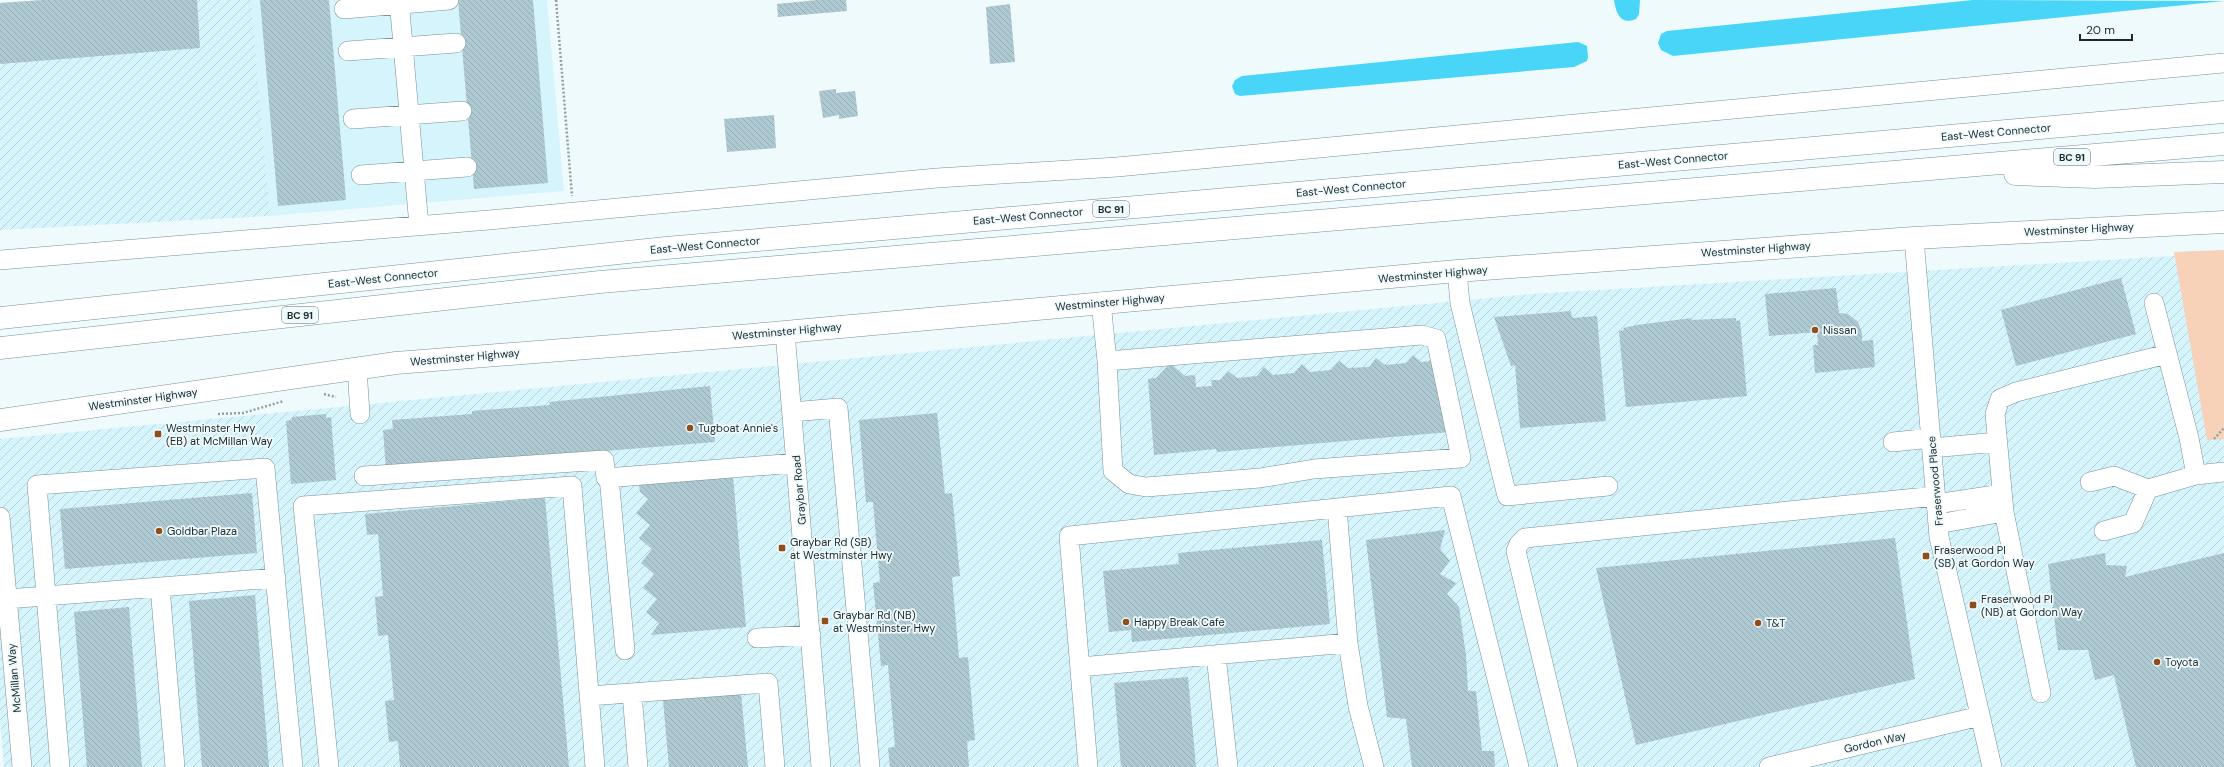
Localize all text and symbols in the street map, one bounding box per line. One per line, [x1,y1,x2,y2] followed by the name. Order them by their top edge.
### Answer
[2080,16,2132,42] scale bar
[2086,22,2115,38] text: 20 m
[1940,120,2052,144] street label: East-West Connector
[1617,148,1729,172] street label: East-West Connector
[2054,149,2090,165] road number: BC 91
[1295,176,1407,200] street label: East-West Connector
[1093,201,1129,217] road number: BC 91
[972,204,1084,228] street label: East-West Connector
[2024,219,2134,239] street label: Westminster Highway
[649,233,761,257] street label: East-West Connector
[1701,238,1811,260] street label: Westminster Highway
[1378,262,1488,286] street label: Westminster Highway
[327,265,439,291] street label: East-West Connector
[1055,290,1165,314] street label: Westminster Highway
[282,307,318,323] road number: BC 91
[732,319,842,343] street label: Westminster Highway
[1823,323,1857,337] place label: Nissan
[1810,325,1820,335] marker: Nissan
[410,345,520,369] street label: Westminster Highway
[88,384,198,414] street label: Westminster Highway
[166,421,273,448] place label: Westminster Hwy (EB) at McMillan Way
[698,421,778,435] place label: Tugboat Annie's
[685,423,695,433] marker: Tugboat Annie's
[153,429,163,439] marker: Westminster Hwy (EB) at McMillan Way
[1924,435,1946,527] street label: Fraserwood Place
[789,455,809,525] street label: Graybar Road
[167,524,237,538] place label: Goldbar Plaza
[154,526,164,536] marker: Goldbar Plaza
[790,535,892,562] place label: Graybar Rd (SB) at Westminster Hwy
[777,543,787,553] marker: Graybar Rd (SB) at Westminster Hwy
[1934,543,2035,570] place label: Fraserwood Pl (SB) at Gordon Way
[1921,551,1931,561] marker: Fraserwood Pl (SB) at Gordon Way
[1981,592,2083,619] place label: Fraserwood Pl (NB) at Gordon Way
[1968,600,1978,610] marker: Fraserwood Pl (NB) at Gordon Way
[833,608,935,635] place label: Graybar Rd (NB) at Westminster Hwy
[1134,615,1225,629] place label: Happy Break Cafe
[820,616,830,626] marker: Graybar Rd (NB) at Westminster Hwy
[1766,616,1785,630] place label: T&T
[1121,617,1131,627] marker: Happy Break Cafe
[1753,618,1763,628] marker: T&T
[4,643,24,713] street label: McMillan Way
[2165,655,2198,669] place label: Toyota
[2152,657,2162,667] marker: Toyota
[1843,728,1907,756] street label: Gordon Way

